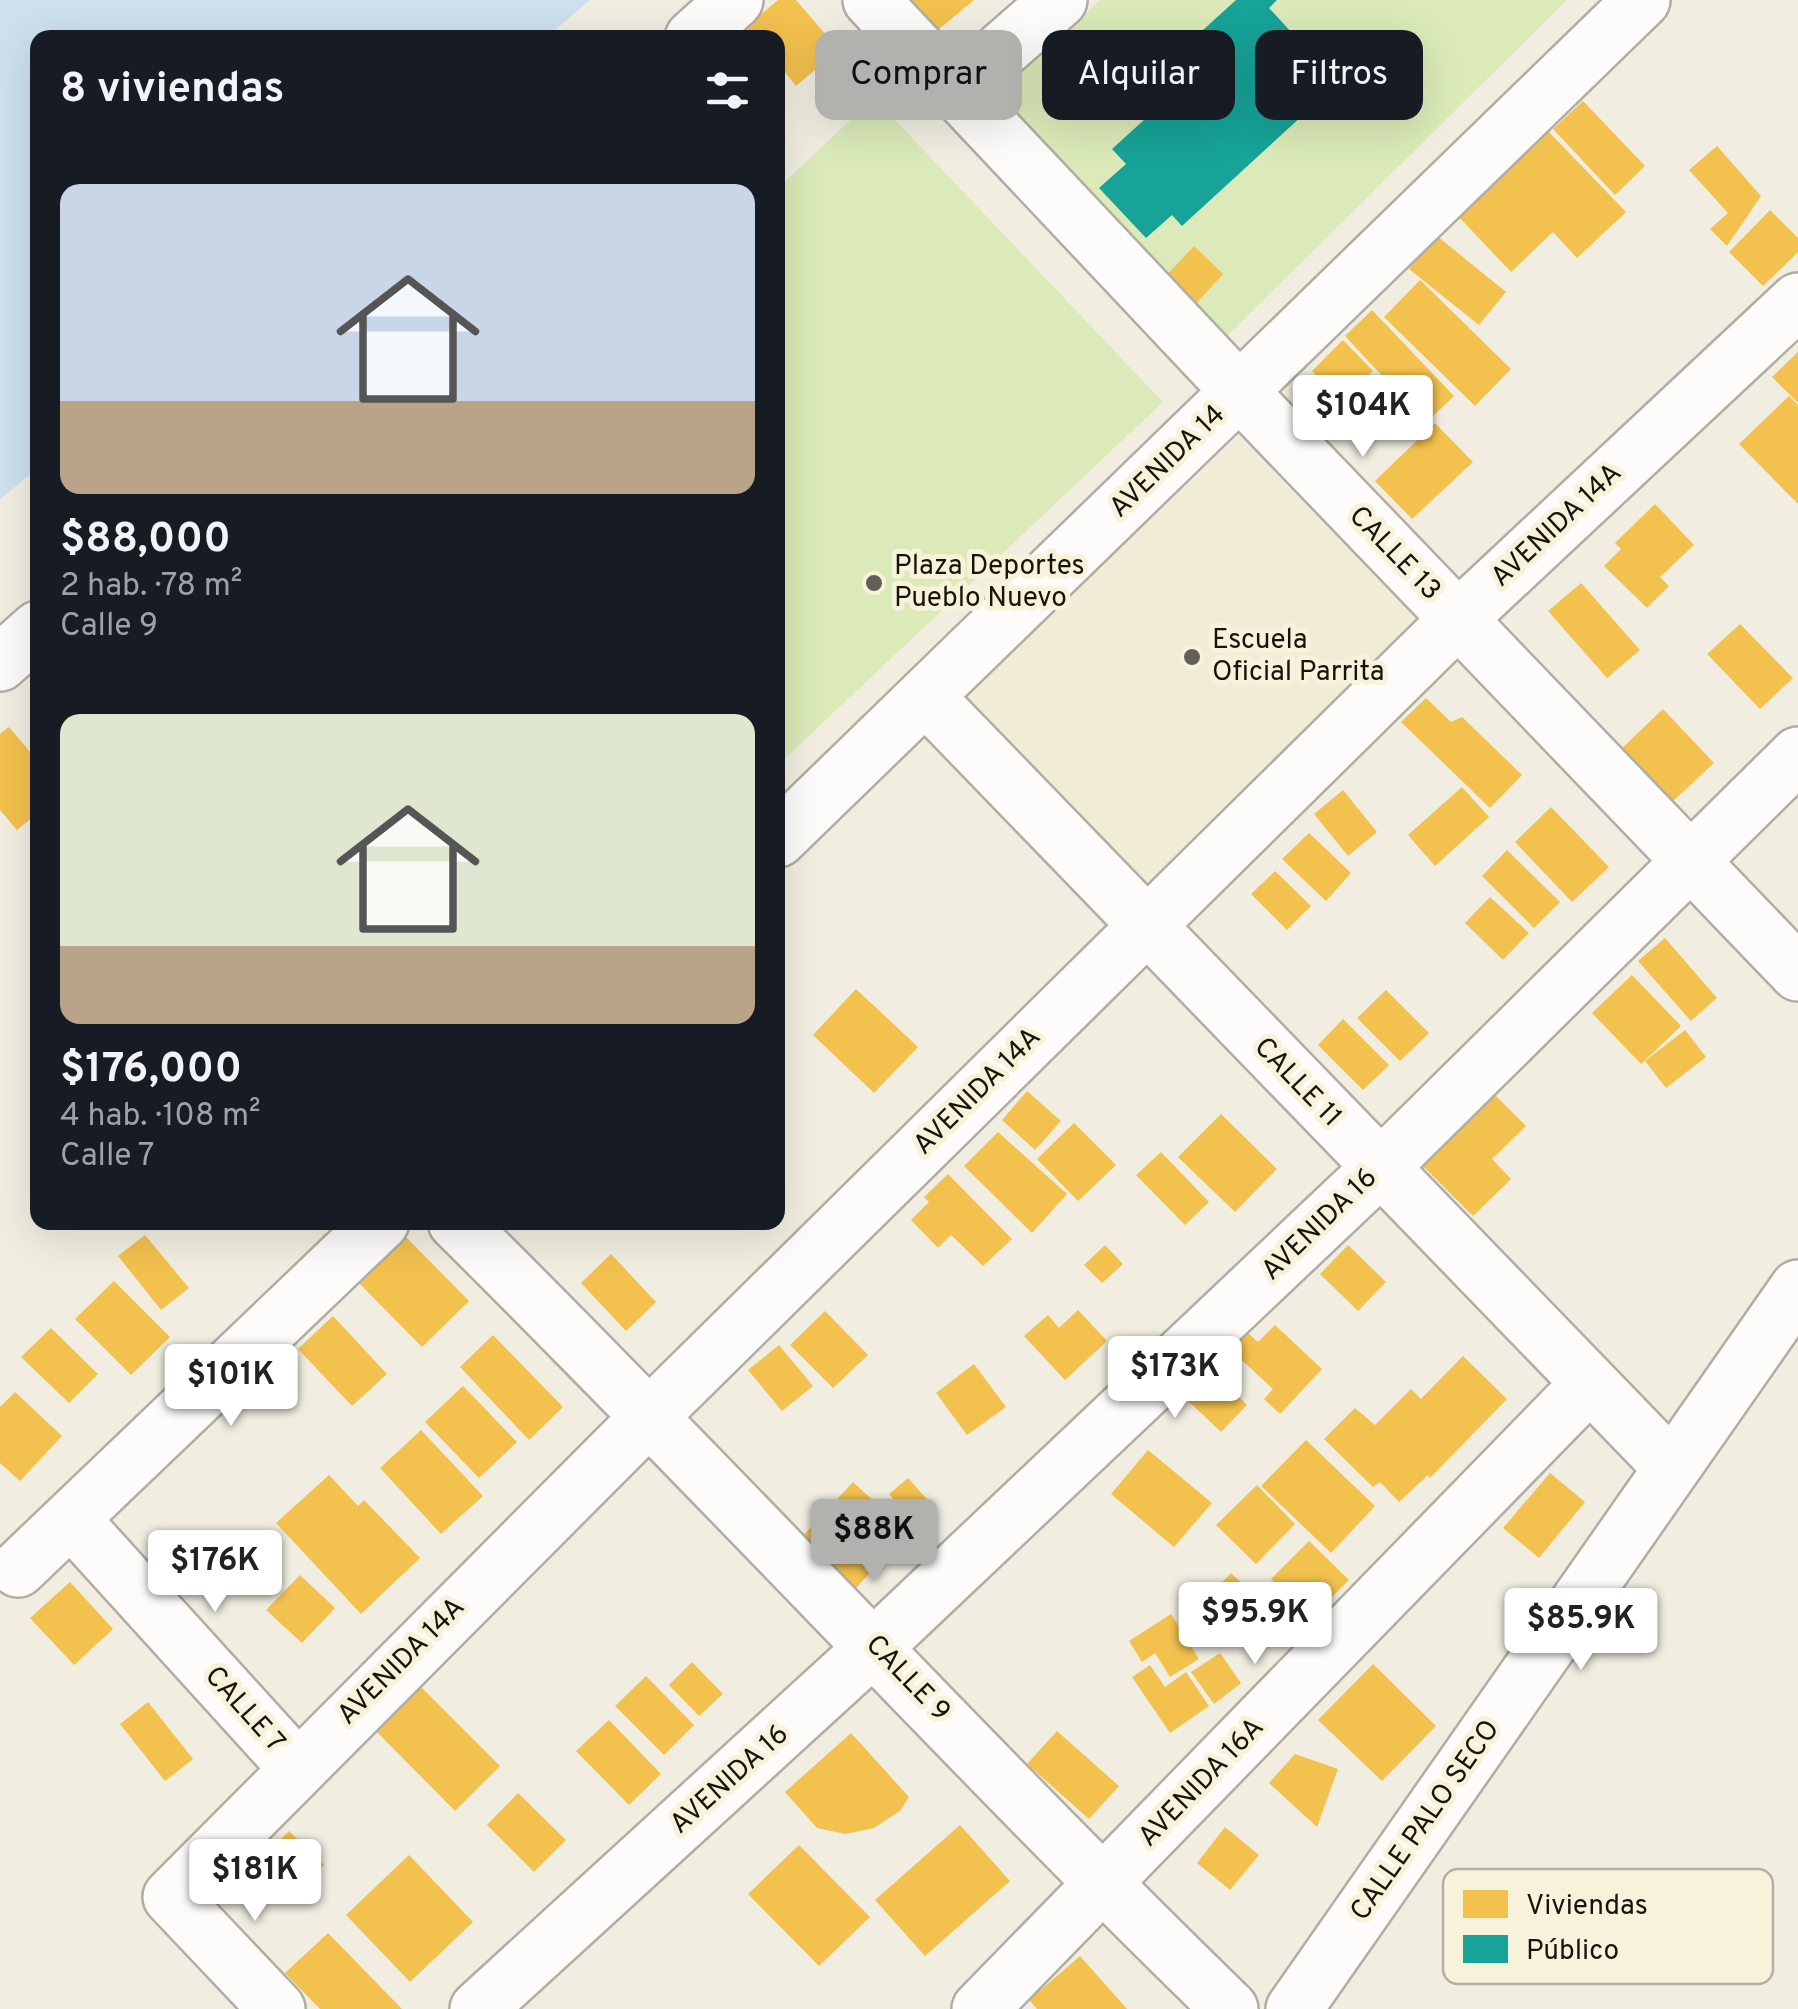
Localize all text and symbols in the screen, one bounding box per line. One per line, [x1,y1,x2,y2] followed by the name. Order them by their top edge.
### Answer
[815,30,1022,120] chip: Comprar
[1042,30,1235,120] chip: Alquilar
[1255,30,1423,120] chip: Filtros
[700,63,755,118] icon: filters
[60,64,284,117] text: 8 viviendas
[318,249,498,429] icon: home
[1293,375,1433,460] pin: $104K
[1315,387,1411,427] text: $104K
[1102,398,1234,526] street label: AVENIDA 14
[1484,456,1630,596] street label: AVENIDA 14A
[1340,499,1448,609] street label: CALLE 13
[60,514,231,567] text: $88,000
[894,549,1085,617] place label: Plaza Deportes Pueblo Nuevo
[60,567,242,607] text: 2 hab. · 78 m²
[863,572,885,594] marker: Plaza Deportes Pueblo Nuevo
[60,607,158,647] text: Calle 9
[1212,623,1384,691] place label: Escuela Oficial Parrita
[1181,646,1203,668] marker: Escuela Oficial Parrita
[318,779,498,959] icon: home
[906,1020,1050,1164] street label: AVENIDA 14A
[1245,1030,1349,1136] street label: CALLE 11
[60,1044,242,1097] text: $176,000
[60,1097,261,1137] text: 4 hab. · 108 m²
[60,1137,154,1177] text: Calle 7
[1254,1161,1386,1289] street label: AVENIDA 16
[1105,1336,1245,1421] pin: $173K
[161,1344,301,1429] pin: $101K
[1130,1348,1220,1388] text: $173K
[187,1356,275,1396] text: $101K
[815,1499,933,1584] pin: $88K
[833,1511,915,1551] text: $88K
[145,1530,285,1615] pin: $176K
[170,1542,260,1582] text: $176K
[1174,1582,1336,1667] pin: $95.9K
[1500,1588,1662,1673] pin: $85.9K
[330,1590,474,1734] street label: AVENIDA 14A
[1201,1594,1309,1634] text: $95.9K
[1526,1600,1636,1640] text: $85.9K
[857,1628,957,1730] street label: CALLE 9
[196,1659,292,1761] street label: CALLE 7
[1131,1711,1273,1855] street label: AVENIDA 16A
[1343,1713,1509,1929] street label: CALLE PALO SECO
[663,1717,797,1843] street label: AVENIDA 16
[185,1839,325,1924] pin: $181K
[211,1851,299,1891] text: $181K
[1443,1869,1773,1984] legend
[1526,1889,1648,1925] text: Viviendas
[1526,1934,1619,1970] text: Público

